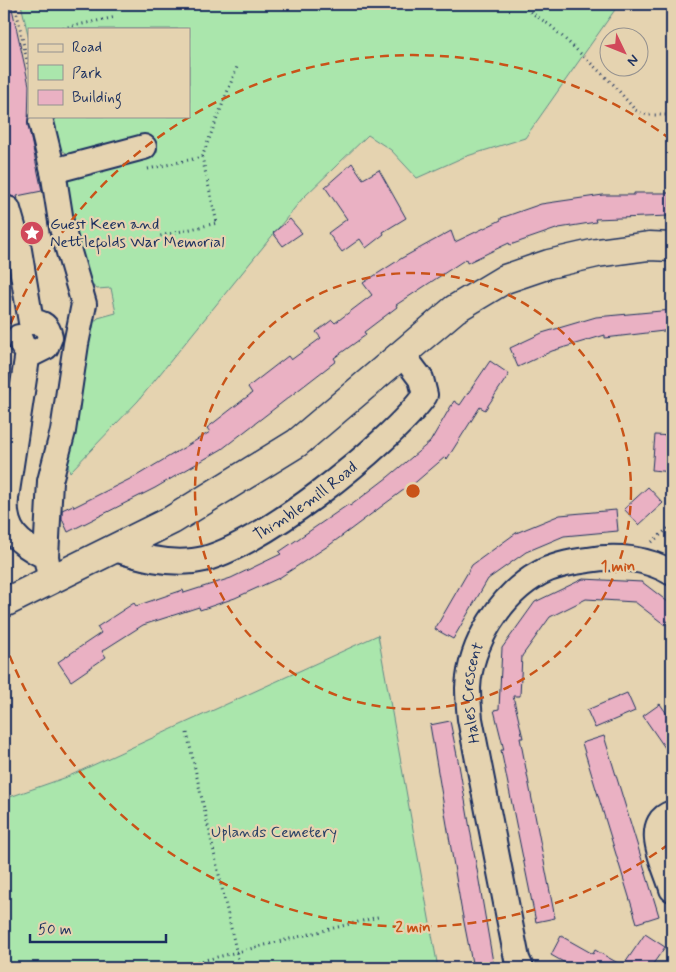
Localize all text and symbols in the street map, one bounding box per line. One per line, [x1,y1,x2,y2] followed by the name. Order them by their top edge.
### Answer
[28,28,190,118] legend
[598,28,648,78] north arrow
[72,38,102,58] text: Road
[623,51,643,70] text: N
[72,64,102,84] text: Park
[72,88,122,109] text: Building
[50,214,224,255] place label: Guest Keen and Nettlefolds War Memorial
[19,220,45,246] place icon: Guest Keen and Nettlefolds War Memorial
[249,457,362,545] street label: Thimblemill Road
[404,482,422,500] centre of rings
[601,557,635,577] text: 1 min
[457,639,489,745] street label: Hales Crescent
[211,822,337,843] park label: Uplands Cemetery
[30,912,166,944] scale bar
[395,918,431,938] text: 2 min
[38,920,72,940] text: 50 m

